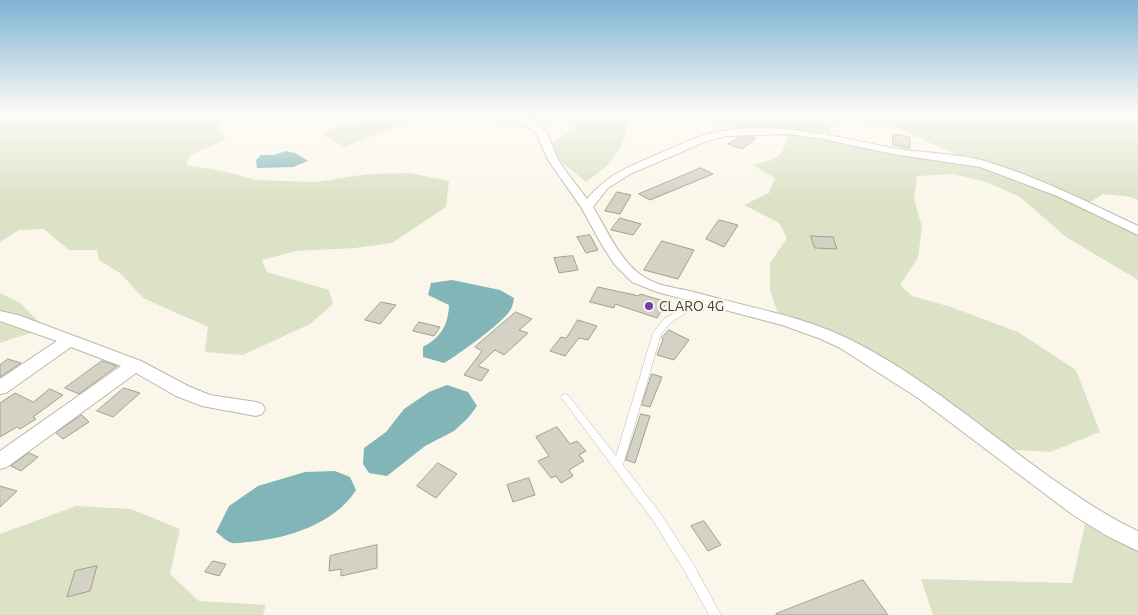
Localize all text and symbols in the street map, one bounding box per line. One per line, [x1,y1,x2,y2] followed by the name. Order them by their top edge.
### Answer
[659,298,724,314] place label: CLARO 4G
[643,300,655,312] marker: CLARO 4G

